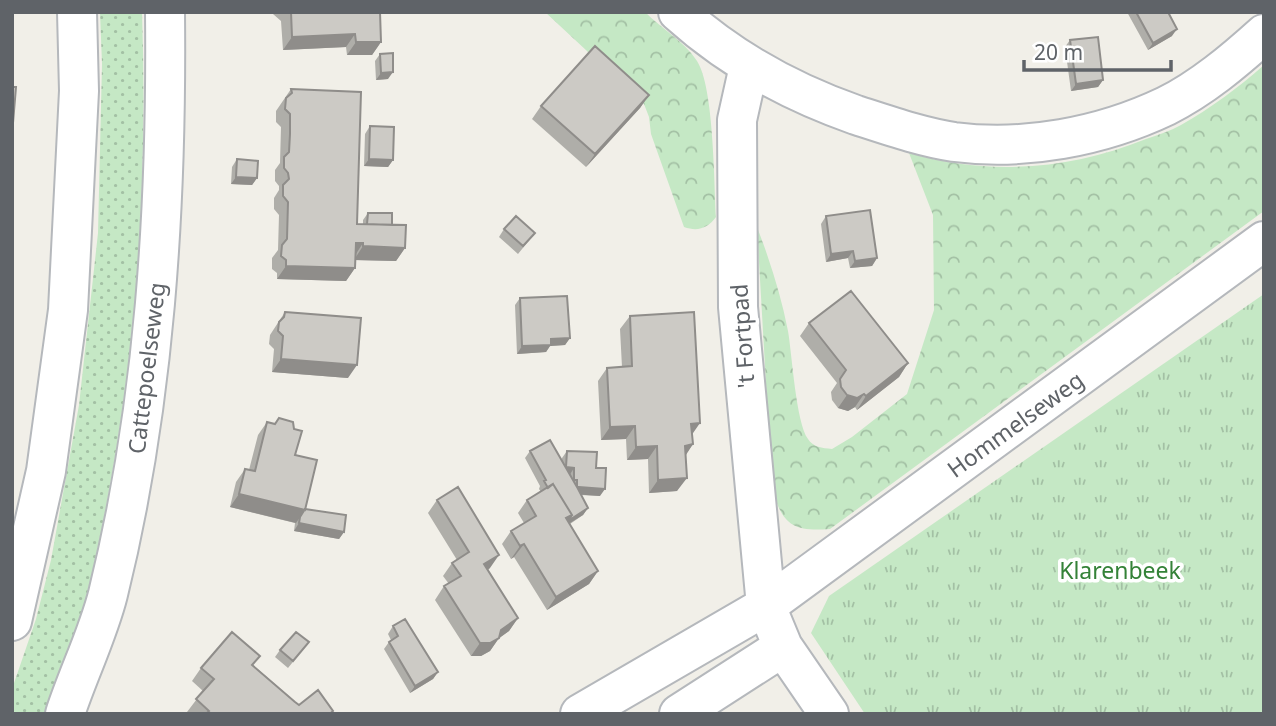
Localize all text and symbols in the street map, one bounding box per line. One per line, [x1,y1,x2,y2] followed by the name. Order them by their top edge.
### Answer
[1024,28,1171,72] scale bar
[1034,38,1083,66] text: 20 m
[120,280,172,456] street label: Cattepoelseweg
[722,283,762,389] street label: 't Fortpad
[940,364,1090,484] street label: Hommelseweg
[1059,554,1182,586] park label: Klarenbeek

